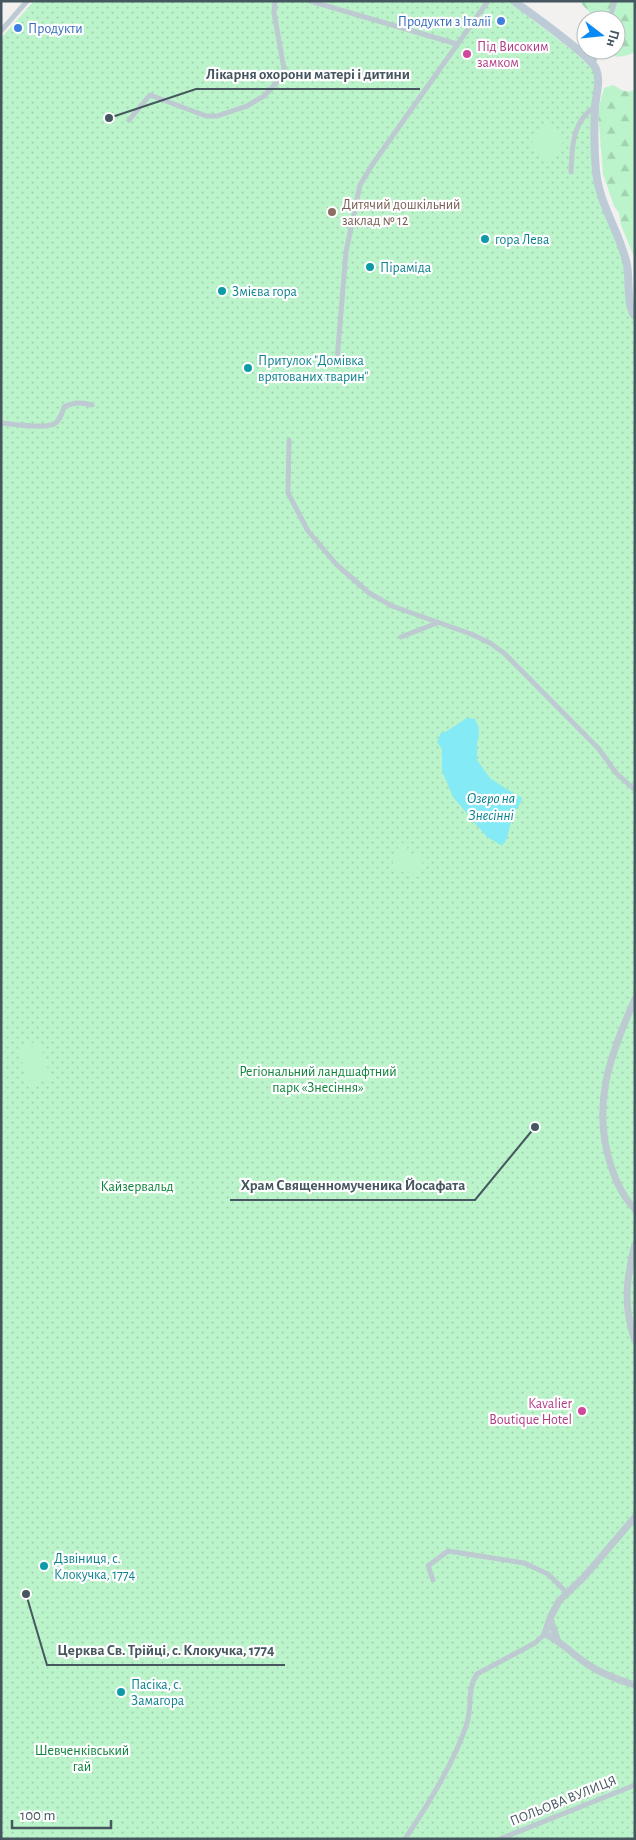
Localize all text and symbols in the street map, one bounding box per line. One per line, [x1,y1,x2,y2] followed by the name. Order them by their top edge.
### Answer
[576,10,626,60] north arrow
[398,15,492,29] place label: Продукти з Італії
[495,15,507,27] marker: Продукти з Італії
[12,22,24,34] marker: Продукти
[28,22,83,36] place label: Продукти
[603,28,622,48] text: Пн
[477,40,549,70] place label: Під Високим замком
[461,48,473,60] marker: Під Високим замком
[196,59,420,89] callout: Лікарня охорони матері і дитини
[206,67,410,82] text: Лікарня охорони матері і дитини
[342,198,461,228] place label: Дитячий дошкільний заклад № 12
[326,206,338,218] marker: Дитячий дошкільний заклад № 12
[479,233,491,245] marker: гора Лева
[495,233,550,247] place label: гора Лева
[364,261,376,273] marker: Піраміда
[380,261,432,275] place label: Піраміда
[216,285,228,297] marker: Змієва гора
[232,285,298,299] place label: Змієва гора
[258,354,368,384] place label: Притулок "Домівка врятованих тварин"
[242,362,254,374] marker: Притулок "Домівка врятованих тварин"
[467,791,515,823] water label: Озеро на Знесінні
[239,1065,397,1095] park label: Регіональний ландшафтний парк «Знесіння»
[230,1170,475,1200] callout: Храм Священномученика Йосафата
[241,1177,465,1193] text: Храм Священномученика Йосафата
[101,1180,173,1194] park label: Кайзервальд
[489,1397,572,1427] place label: Kavalier Boutique Hotel
[576,1405,588,1417] marker: Kavalier Boutique Hotel
[54,1552,136,1582] place label: Дзвіниця, с. Клокучка, 1774
[38,1560,50,1572] marker: Дзвіниця, с. Клокучка, 1774
[47,1635,285,1665] callout: Церква Св. Трійці, с. Клокучка, 1774
[57,1643,275,1658] text: Церква Св. Трійці, с. Клокучка, 1774
[131,1678,185,1708] place label: Пасіка, с. Замагора
[115,1686,127,1698] marker: Пасіка, с. Замагора
[35,1744,129,1774] park label: Шевченківський гай
[508,1773,619,1829] street label: ПОЛЬОВА ВУЛИЦЯ
[12,1798,111,1830] scale bar
[20,1808,55,1823] text: 100 m

